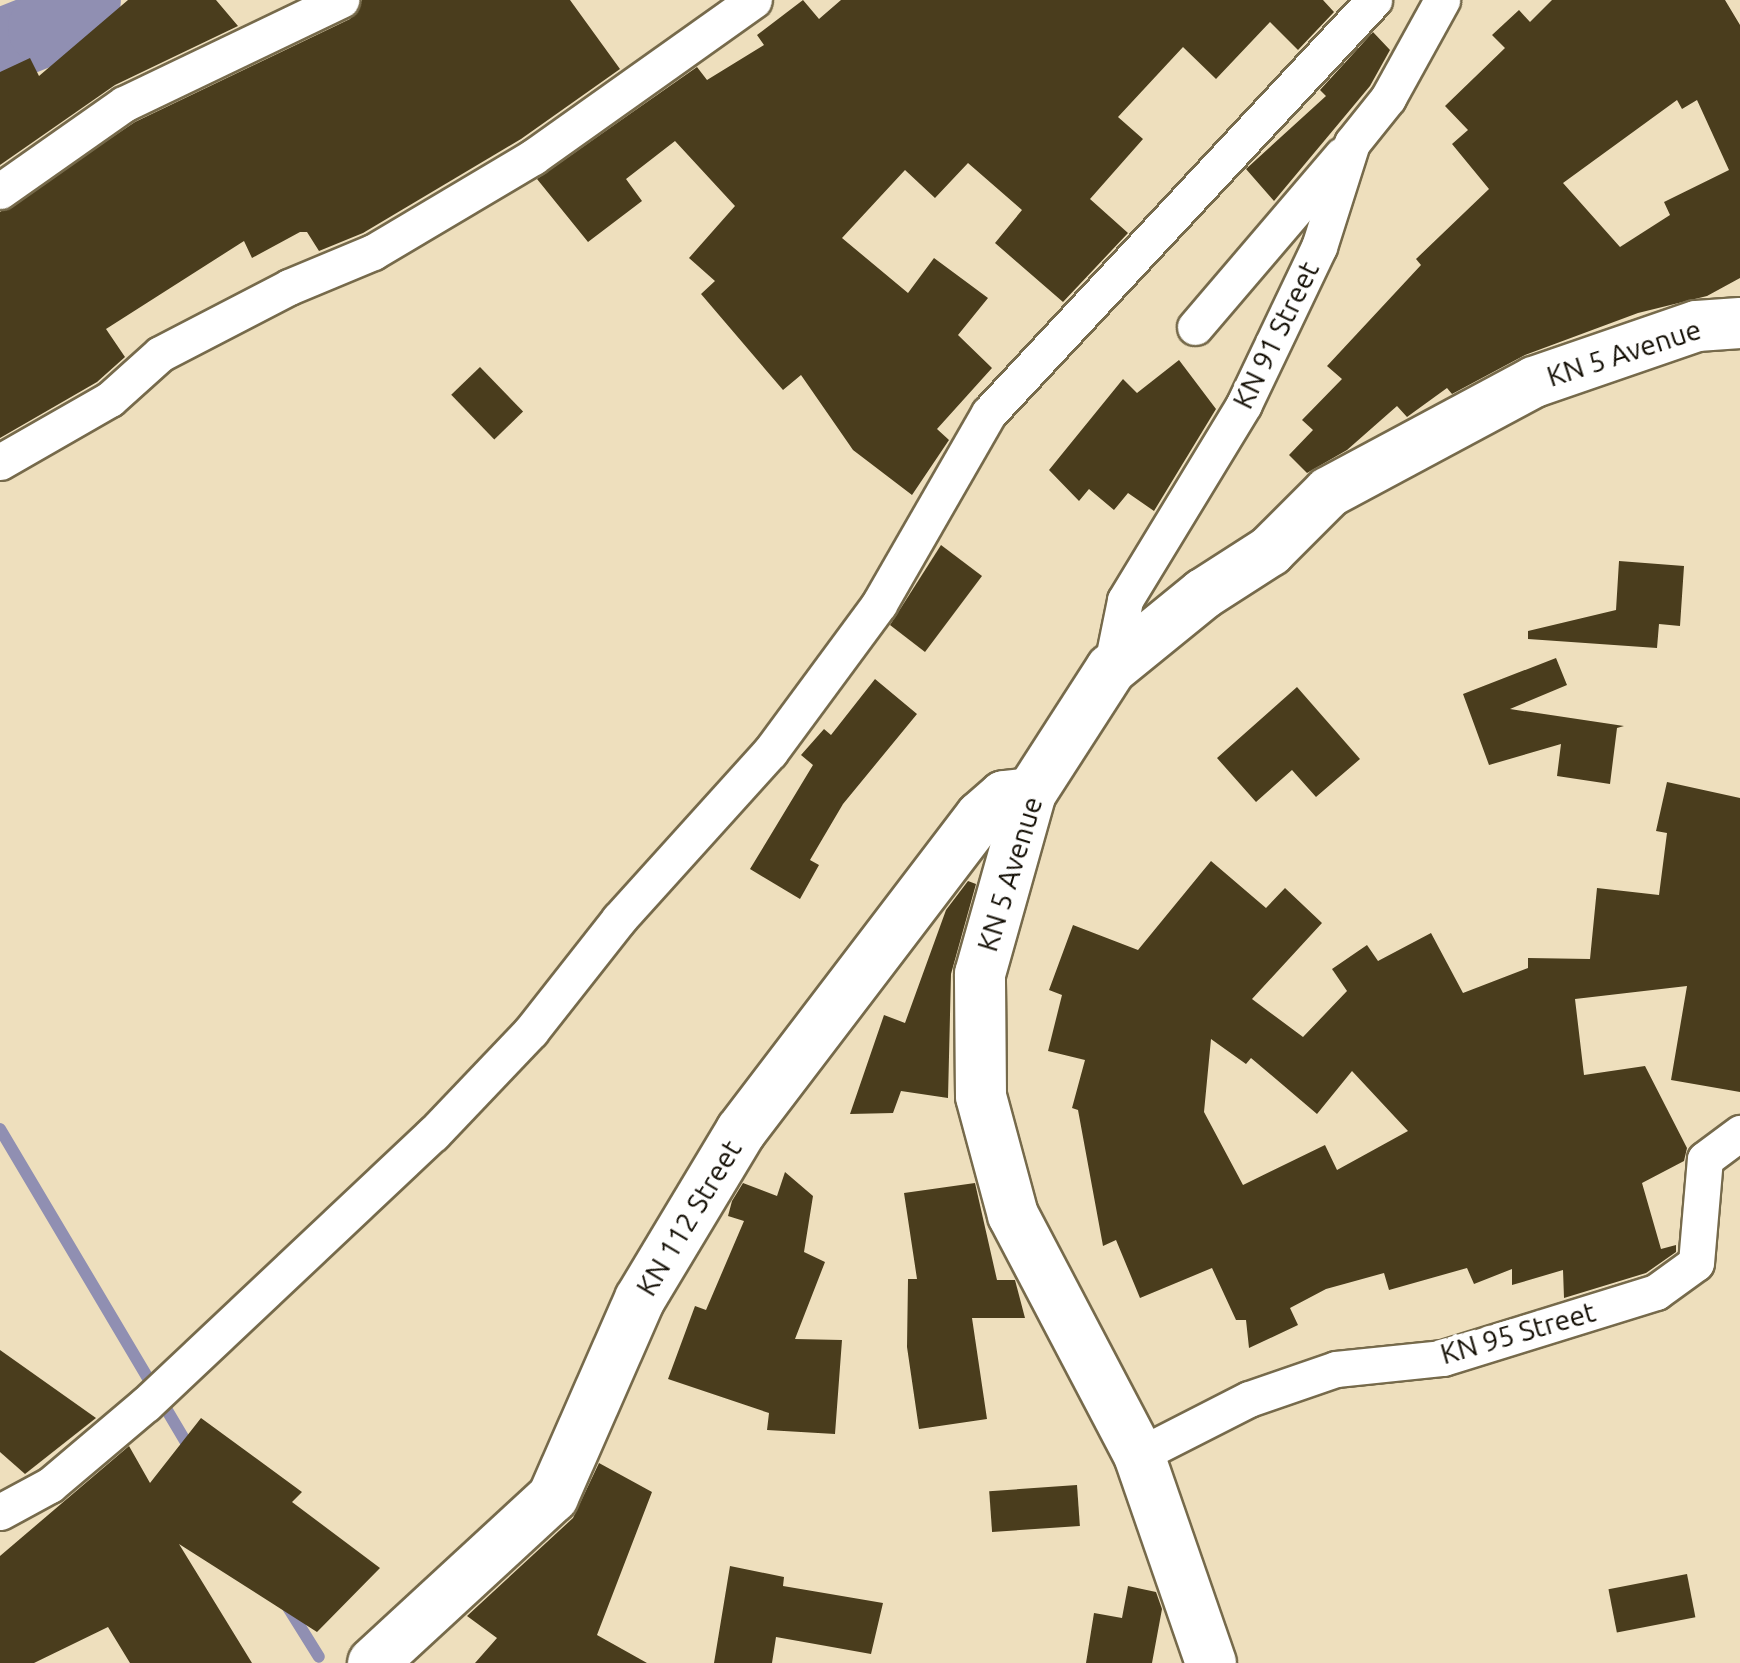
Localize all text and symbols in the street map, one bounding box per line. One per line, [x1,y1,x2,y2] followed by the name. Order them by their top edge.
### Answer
[1226,256,1326,414] street label: KN 91 Street
[1543,312,1705,394] street label: KN 5 Avenue
[971,793,1049,955] street label: KN 5 Avenue
[629,1134,749,1302] street label: KN 112 Street
[1437,1295,1599,1371] street label: KN 95 Street

